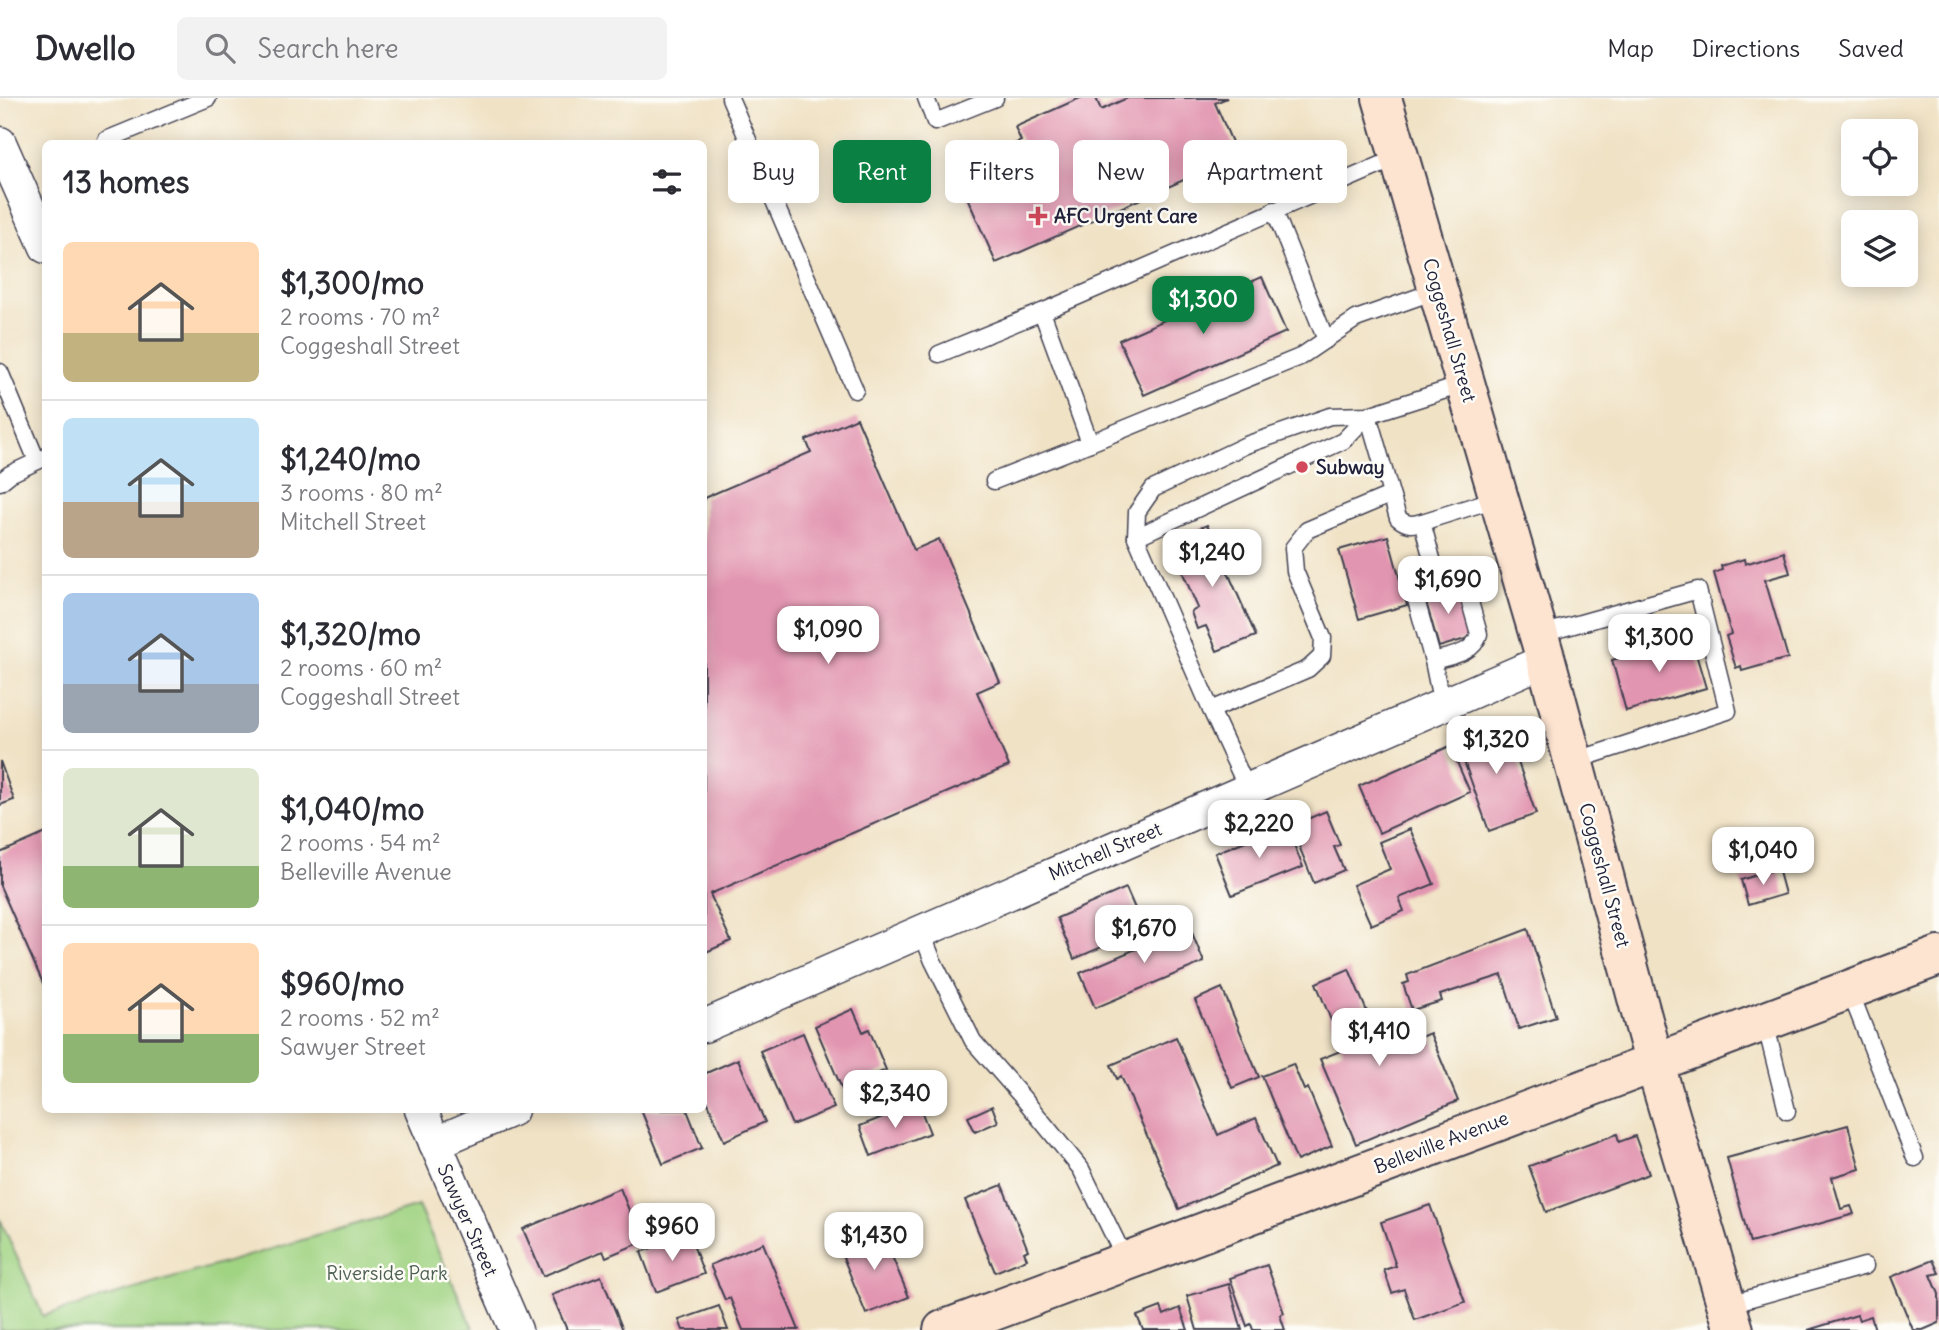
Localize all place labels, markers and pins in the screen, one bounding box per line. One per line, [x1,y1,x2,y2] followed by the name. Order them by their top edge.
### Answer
[1054,204,1197,228] place label: AFC Urgent Care
[1028,206,1048,226] marker: AFC Urgent Care
[1146,276,1260,336] pin: $1,300
[1316,455,1385,479] place label: Subway
[1294,459,1310,475] marker: Subway
[1155,530,1269,589] pin: $1,240
[1391,556,1505,616] pin: $1,690
[771,606,885,666] pin: $1,090
[1602,614,1716,674] pin: $1,300
[1439,716,1553,776] pin: $1,320
[1202,800,1316,860] pin: $2,220
[1706,828,1820,887] pin: $1,040
[1087,906,1201,965] pin: $1,670
[1322,1009,1436,1068] pin: $1,410
[838,1070,952,1130] pin: $2,340
[631,1204,713,1263] pin: $960
[817,1212,931,1272] pin: $1,430

